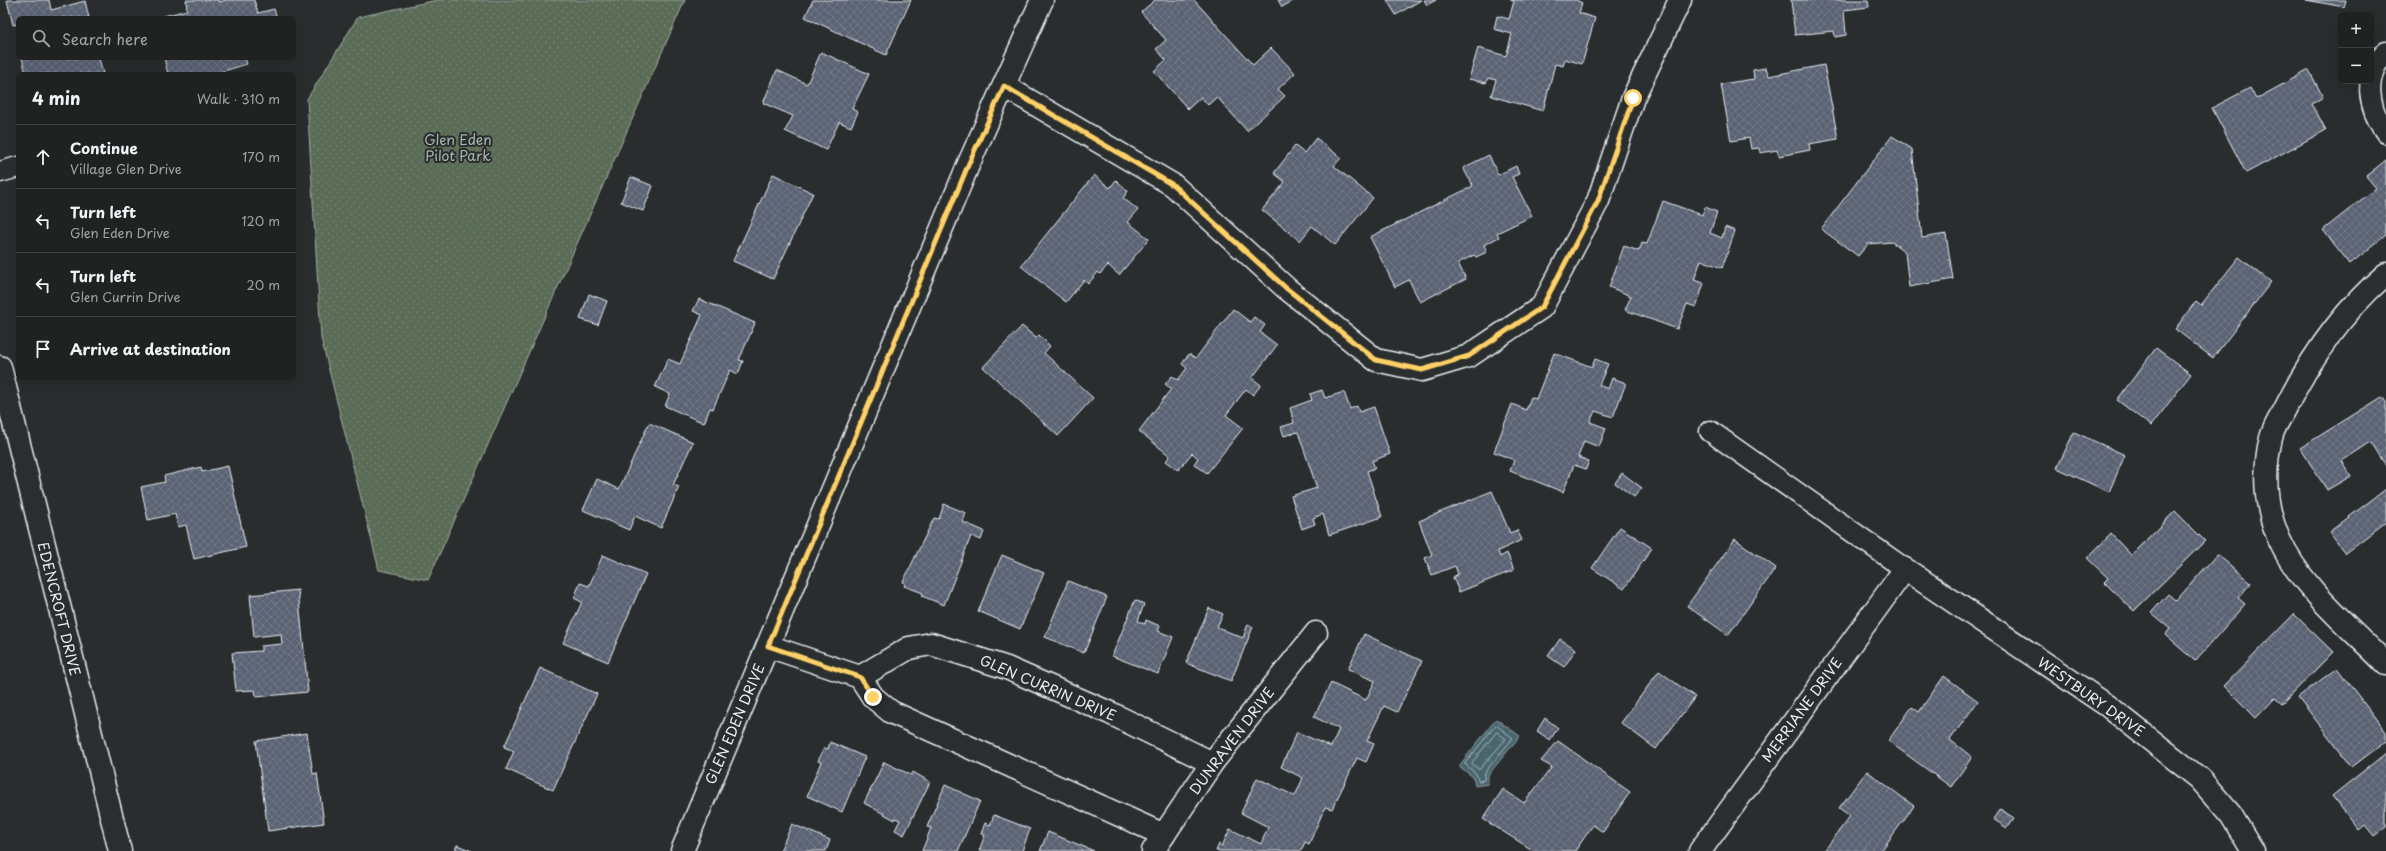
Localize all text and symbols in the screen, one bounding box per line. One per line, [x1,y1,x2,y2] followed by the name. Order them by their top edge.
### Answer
[2338,12,2374,84] map controls
[2338,12,2374,48] button: +
[16,16,296,60] search box
[30,27,52,49] icon: search
[62,27,148,50] text: Search here
[2338,48,2374,84] button: −
[32,85,80,111] text: 4 min
[197,89,280,108] text: Walk · 310 m
[1624,89,1642,107] route start
[424,129,492,166] park label: Glen Eden Pilot Park
[70,136,138,159] text: Continue
[32,146,54,168] icon: ahead
[242,147,280,166] text: 170 m
[70,159,182,178] text: Village Glen Drive
[70,200,136,223] text: Turn left
[32,210,54,232] icon: left
[241,211,280,230] text: 120 m
[70,223,170,242] text: Glen Eden Drive
[70,264,136,287] text: Turn left
[32,274,54,296] icon: left
[246,275,280,294] text: 20 m
[70,287,180,306] text: Glen Currin Drive
[70,337,231,360] text: Arrive at destination
[32,338,54,360] icon: arrive
[33,540,86,678] street label: EDENCROFT DRIVE
[977,649,1120,726] street label: GLEN CURRIN DRIVE
[2033,652,2149,742] street label: WESTBURY DRIVE
[1756,653,1847,766] street label: MERRIANE DRIVE
[700,660,770,787] street label: GLEN EDEN DRIVE
[1184,682,1279,799] street label: DUNRAVEN DRIVE
[864,688,882,706] route end

